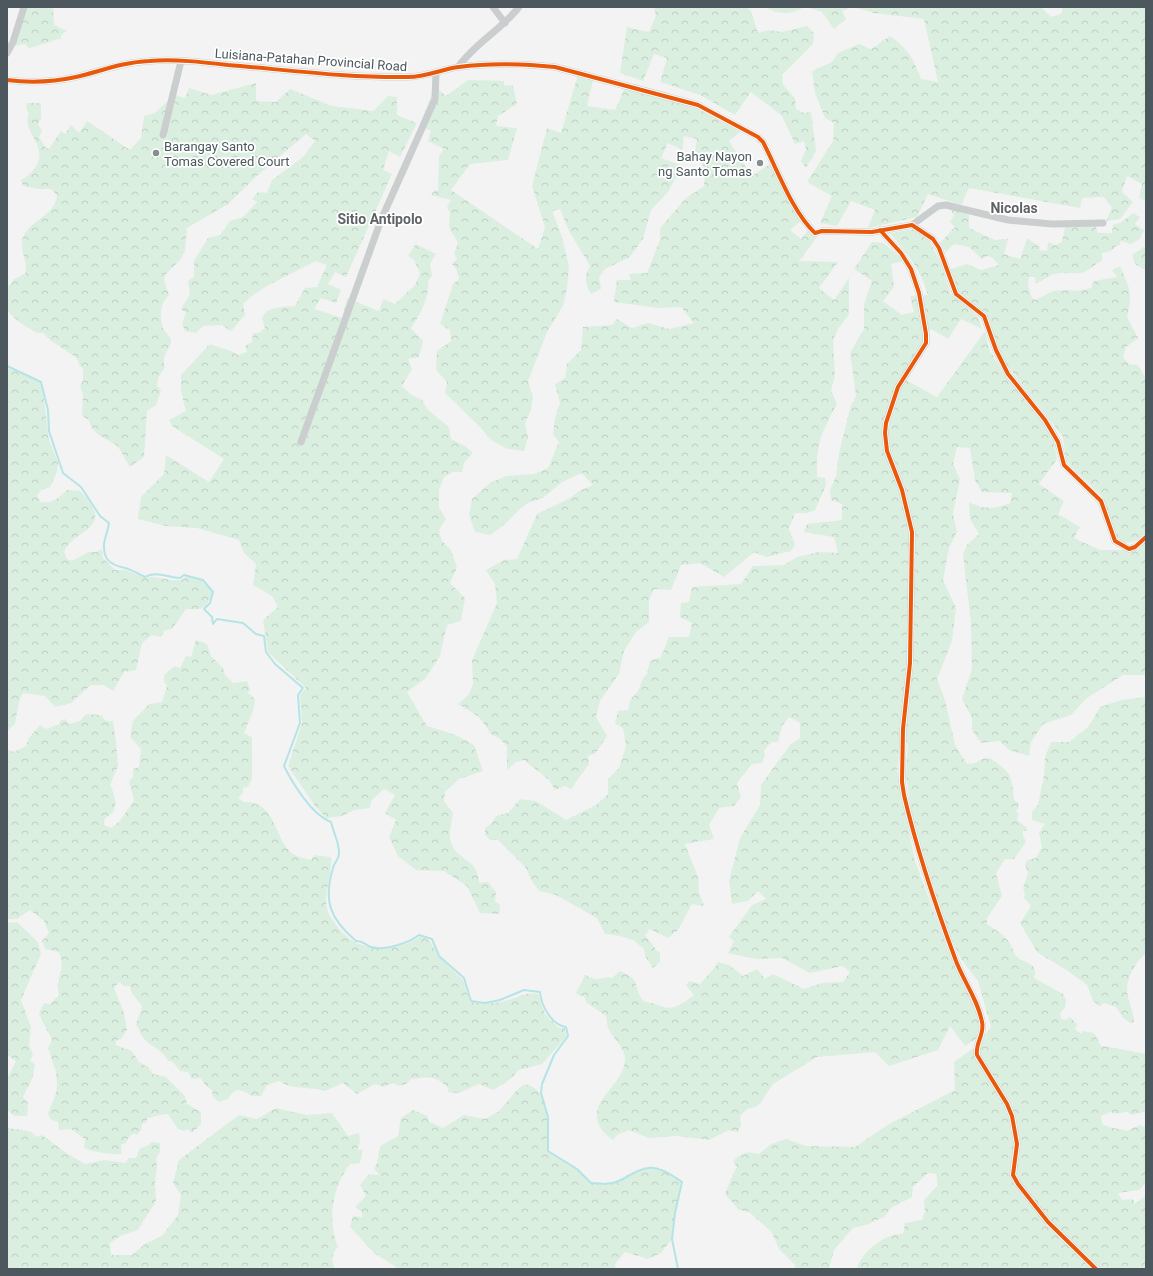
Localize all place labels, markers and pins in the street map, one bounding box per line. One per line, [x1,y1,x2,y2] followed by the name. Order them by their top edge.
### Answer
[164,139,290,169] place label: Barangay Santo Tomas Covered Court
[151,148,161,158] marker: Barangay Santo Tomas Covered Court
[658,149,752,179] place label: Bahay Nayon ng Santo Tomas
[755,158,765,168] marker: Bahay Nayon ng Santo Tomas

